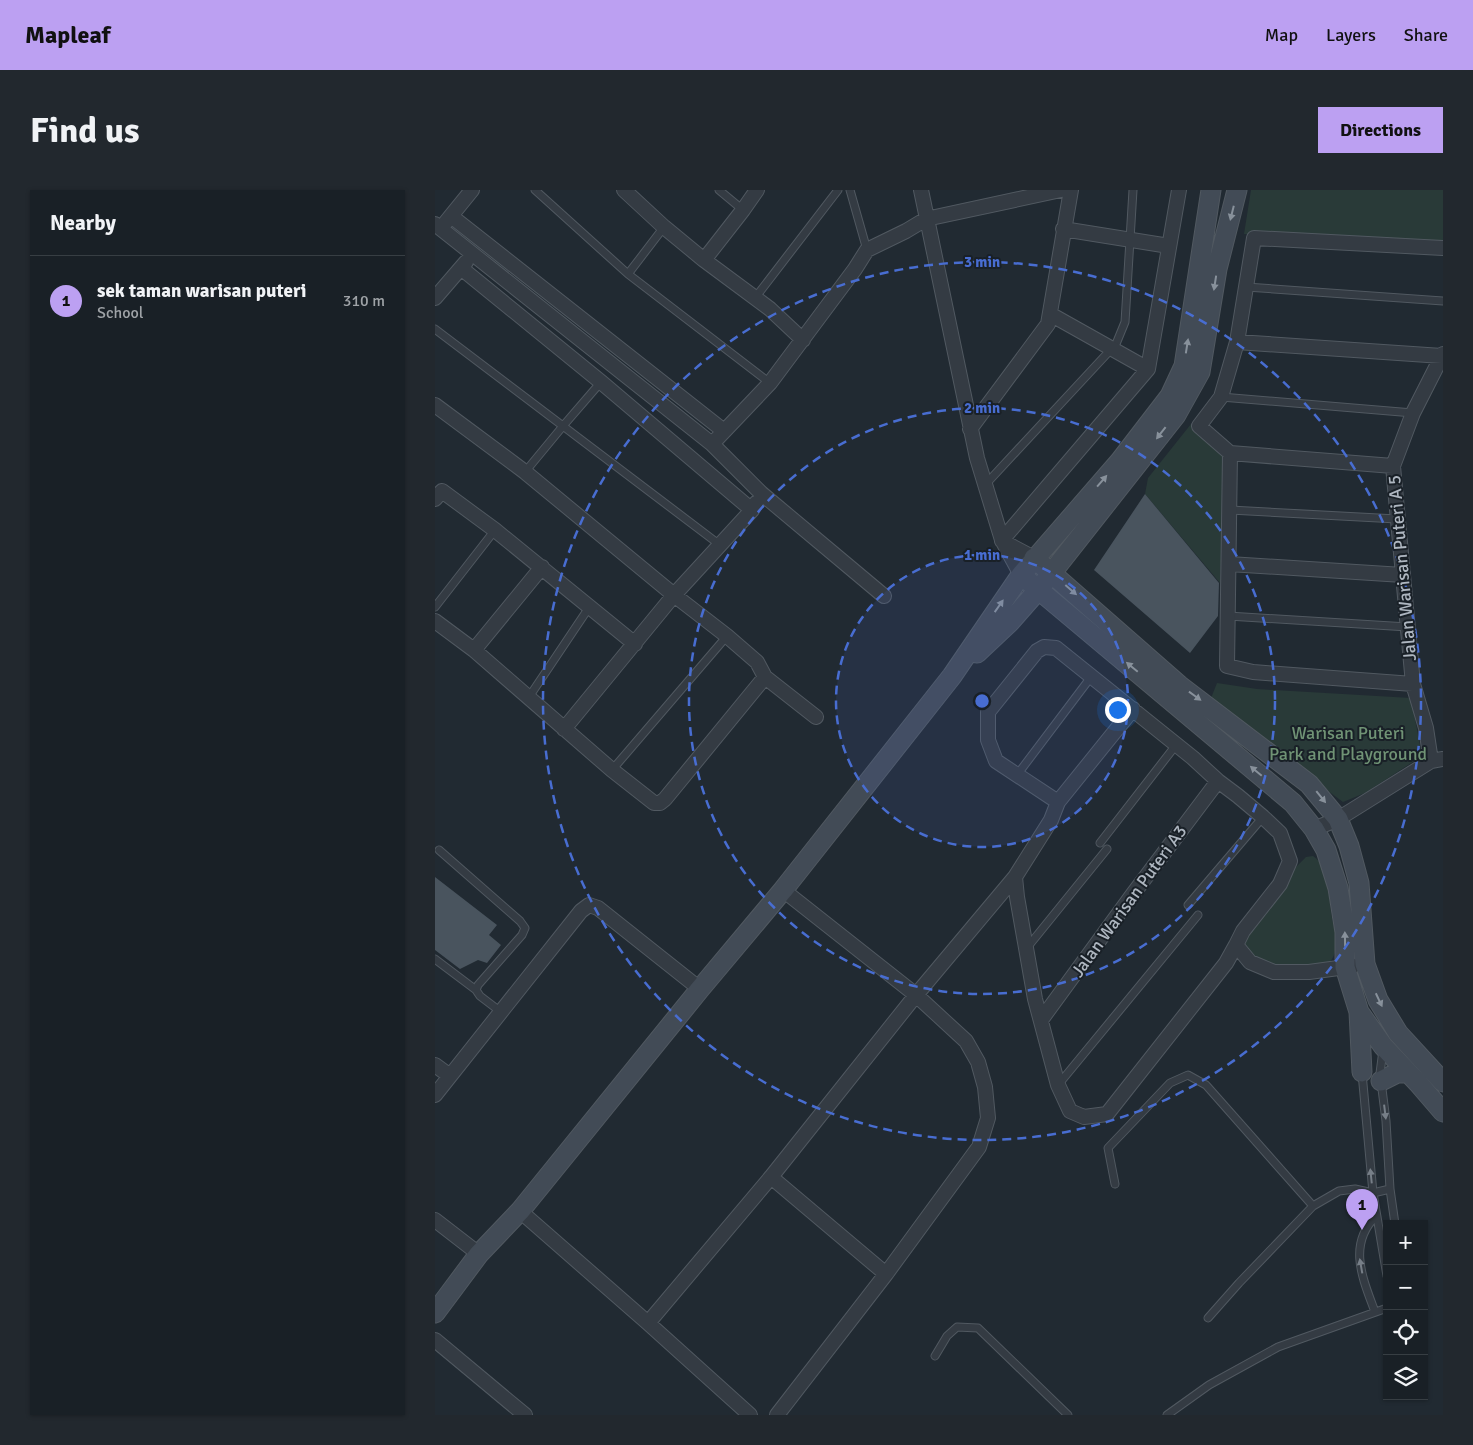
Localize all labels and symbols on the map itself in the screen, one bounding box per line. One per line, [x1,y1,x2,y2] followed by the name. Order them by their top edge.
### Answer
[1227,206,1235,221] one-way arrow
[964,253,1000,271] text: 3 min
[1210,276,1218,292] one-way arrow
[1184,338,1192,354] one-way arrow
[964,399,1000,417] text: 2 min
[1156,426,1167,439] one-way arrow
[1383,474,1421,662] street label: Jalan Warisan Puteri A 5
[1097,475,1108,488] one-way arrow
[964,546,1000,564] text: 1 min
[1065,584,1077,596] one-way arrow
[994,600,1004,613] one-way arrow
[1126,661,1139,672] one-way arrow
[1188,690,1201,700] one-way arrow
[973,692,991,710] centre of rings
[1105,697,1131,723] your location
[1269,722,1427,765] park label: Warisan Puteri Park and Playground
[1250,766,1263,777] one-way arrow
[1315,791,1326,804] one-way arrow
[1066,821,1192,981] street label: Jalan Warisan Puteri A3
[1341,931,1349,947] one-way arrow
[1375,993,1383,1007] one-way arrow
[1381,1104,1389,1120] one-way arrow
[1367,1168,1375,1184] one-way arrow
[1346,1189,1378,1230] pin: 1
[1356,1257,1364,1273] one-way arrow

